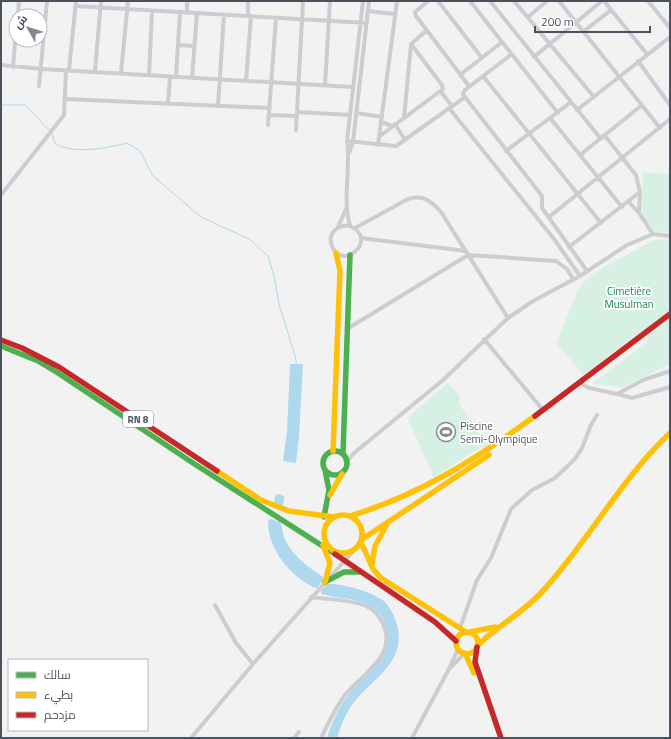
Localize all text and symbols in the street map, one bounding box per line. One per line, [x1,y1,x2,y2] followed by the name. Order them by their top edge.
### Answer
[8,8,48,48] north arrow
[535,8,650,34] scale bar
[10,11,31,32] text: ش
[541,12,574,31] text: 200 m
[604,283,654,312] park label: Cimetière Musulman
[123,411,153,427] road number: RN 8
[460,418,538,447] place label: Piscine Semi-Olympique
[435,421,457,443] sports icon: Piscine Semi-Olympique
[8,659,148,731] legend
[44,665,71,684] text: سالك
[44,685,73,705] text: بطيء
[44,705,76,724] text: مزدحم

